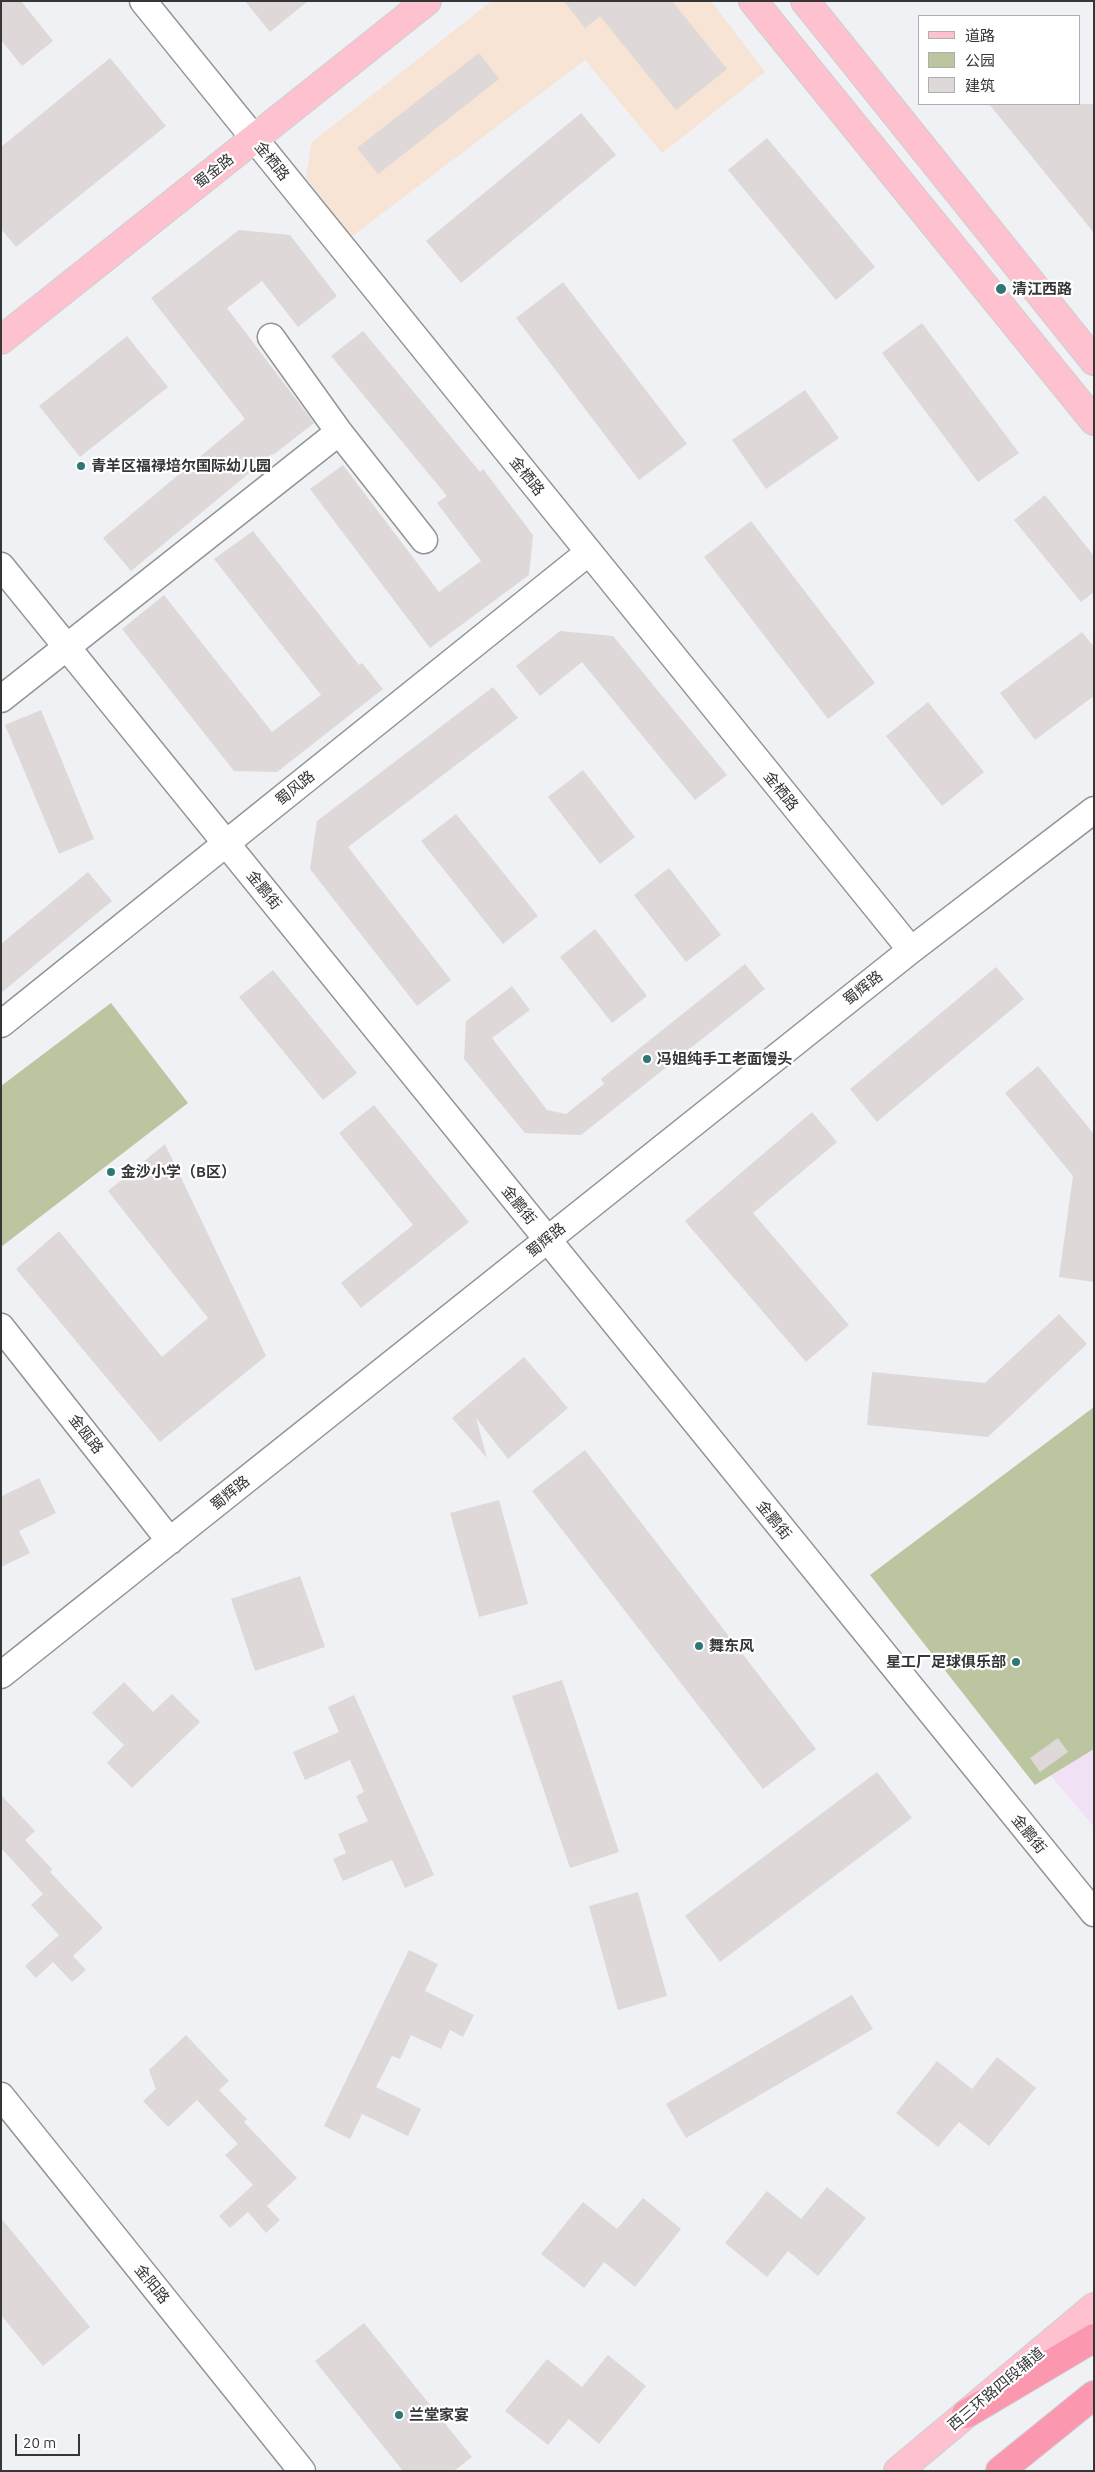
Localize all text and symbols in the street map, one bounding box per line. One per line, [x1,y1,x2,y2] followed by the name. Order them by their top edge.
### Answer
[918,15,1080,105] legend
[965,27,995,44] text: 道路
[965,52,995,69] text: 公园
[965,77,995,94] text: 建筑
[251,138,293,184] street label: 金栖路
[191,150,237,192] street label: 蜀金路
[1012,280,1072,298] place label: 清江西路
[994,282,1008,296] marker: 清江西路
[506,453,548,499] street label: 金栖路
[91,457,271,475] place label: 青羊区福禄培尔国际幼儿园
[75,460,87,472] marker: 青羊区福禄培尔国际幼儿园
[272,767,318,809] street label: 蜀风路
[760,768,802,814] street label: 金栖路
[243,867,285,913] street label: 金鹏街
[840,967,886,1009] street label: 蜀辉路
[657,1050,792,1068] place label: 冯姐纯手工老面馒头
[641,1053,653,1065] marker: 冯姐纯手工老面馒头
[121,1163,236,1181] place label: 金沙小学（B区）
[105,1166,117,1178] marker: 金沙小学（B区）
[498,1182,540,1228] street label: 金鹏街
[523,1219,569,1261] street label: 蜀辉路
[65,1411,107,1457] street label: 金瓯路
[207,1472,253,1514] street label: 蜀辉路
[753,1497,795,1543] street label: 金鹏街
[709,1637,754,1655] place label: 舞东风
[693,1640,705,1652] marker: 舞东风
[886,1653,1006,1671] place label: 星工厂足球俱乐部
[1010,1656,1022,1668] marker: 星工厂足球俱乐部
[1008,1811,1050,1857] street label: 金鹏街
[131,2261,173,2307] street label: 金阳路
[944,2344,1048,2434] street label: 西三环路四段辅道
[409,2406,469,2424] place label: 兰堂家宴
[393,2409,405,2421] marker: 兰堂家宴
[18,2424,82,2456] scale bar
[23,2434,56,2451] text: 20 m

